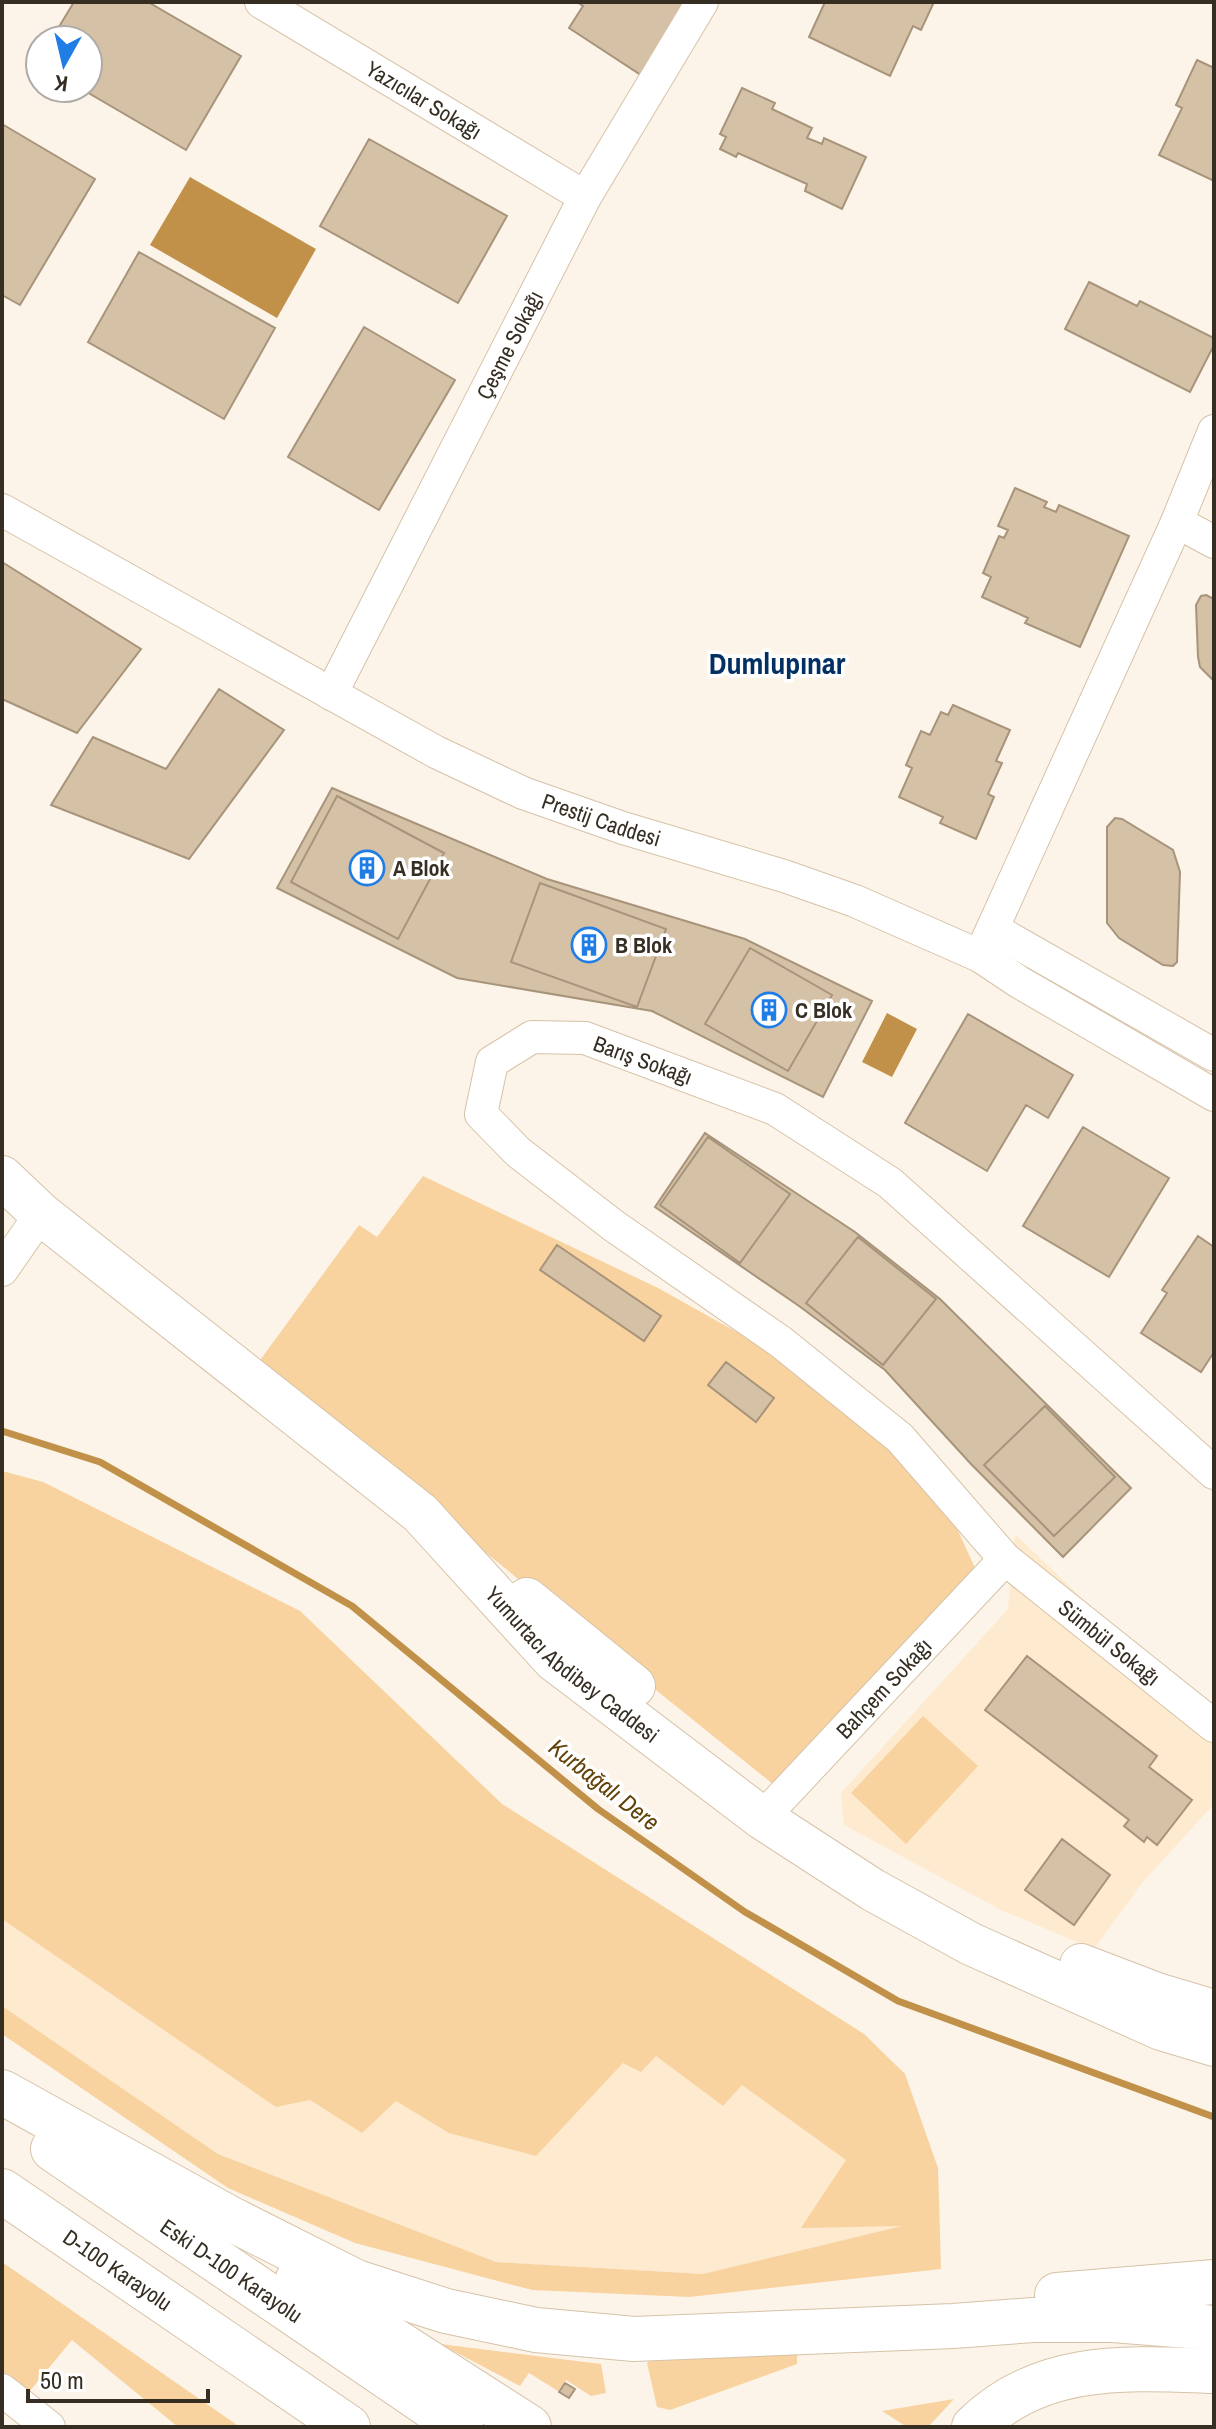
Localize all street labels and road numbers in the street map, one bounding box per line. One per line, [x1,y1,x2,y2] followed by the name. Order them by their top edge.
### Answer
[360,54,487,146] street label: Yazıcılar Sokağı
[469,285,550,405] street label: Çeşme Sokağı
[538,786,664,853] street label: Prestij Caddesi
[589,1028,697,1092] street label: Barış Sokağı
[479,1579,665,1750] street label: Yumurtacı Abdibey Caddesi
[1052,1592,1167,1692] street label: Sümbül Sokağı
[829,1631,938,1745] street label: Bahçem Sokağı
[155,2212,308,2330] street label: Eski D-100 Karayolu
[57,2222,178,2318] street label: D-100 Karayolu

